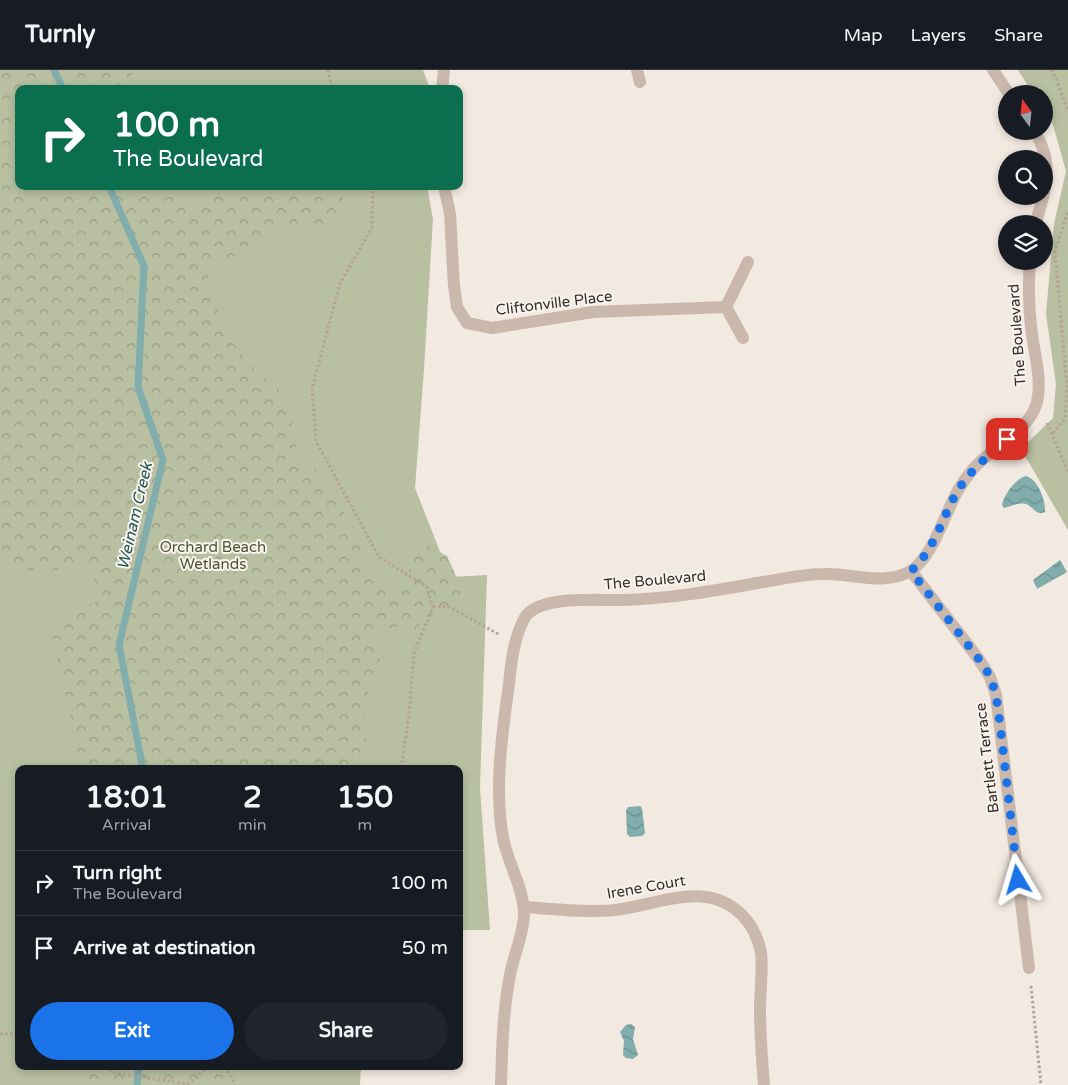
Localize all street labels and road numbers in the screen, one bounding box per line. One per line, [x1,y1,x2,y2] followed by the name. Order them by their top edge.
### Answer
[1004,283,1030,387] street label: The Boulevard
[495,287,613,319] street label: Cliftonville Place
[603,567,707,593] street label: The Boulevard
[971,702,1003,814] street label: Bartlett Terrace
[605,871,687,903] street label: Irene Court

